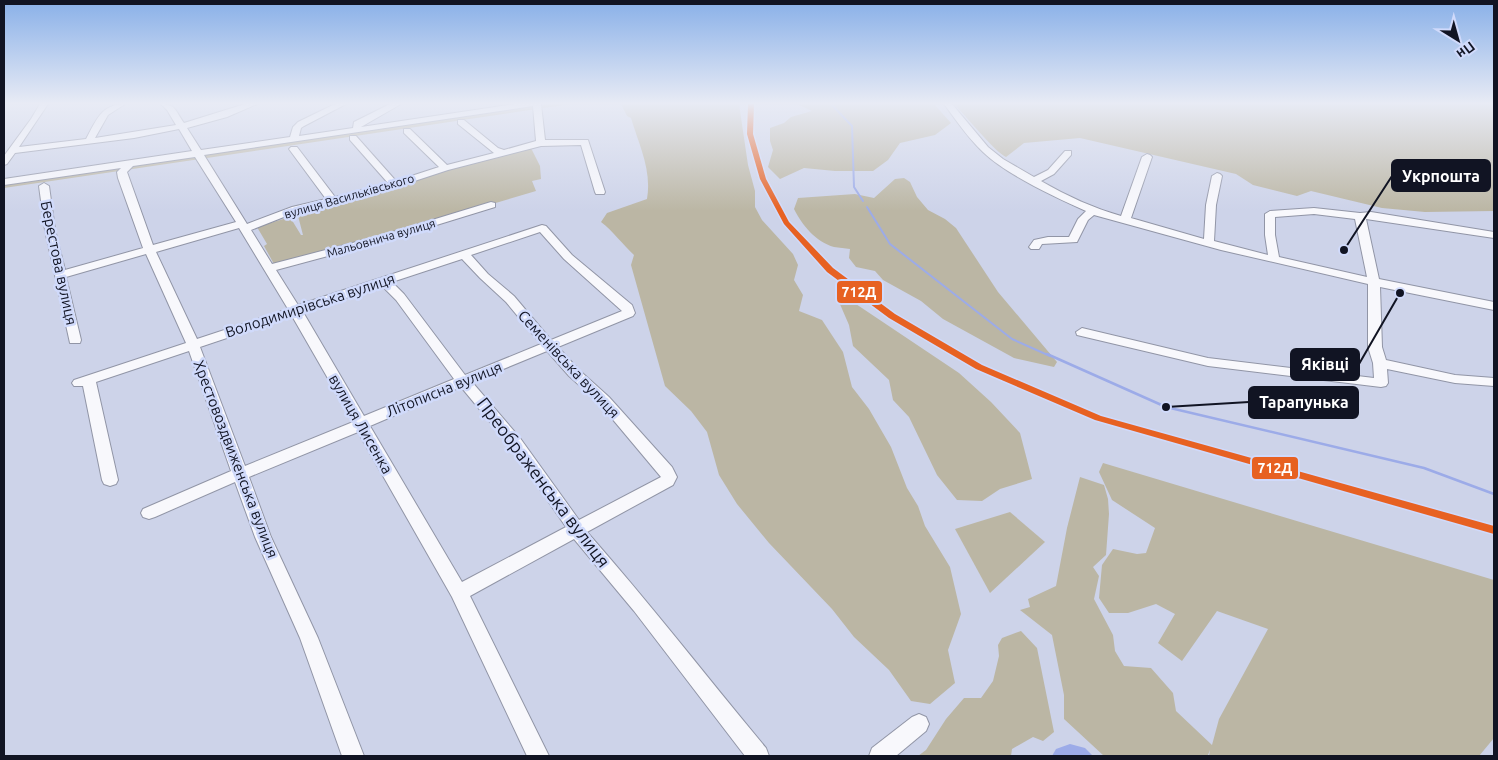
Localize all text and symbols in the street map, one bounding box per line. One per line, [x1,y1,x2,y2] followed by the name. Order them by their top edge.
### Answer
[1433,15,1483,65] north arrow
[1454,38,1478,62] text: Пн
[1392,160,1490,191] callout: Укрпошта
[1402,167,1480,185] text: Укрпошта
[283,171,415,221] street label: вулиця Васильківського
[38,199,80,327] street label: Берестова вулиця
[325,216,437,260] street label: Мальовнича вулиця
[223,270,397,340] street label: Володимирівська вулиця
[836,280,883,304] line badge: 712Д
[842,284,876,300] text: 712Д
[515,307,623,421] street label: Семенівська вулиця
[1291,349,1359,380] callout: Яківці
[1301,355,1349,373] text: Яківці
[190,358,282,560] street label: Хрестовоздвиженська вулиця
[384,358,504,420] street label: Літописна вулиця
[326,371,396,477] street label: вулиця Лисенка
[1249,387,1358,418] callout: Тарапунька
[474,393,614,571] street label: Преображенська вулиця
[1259,393,1349,411] text: Тарапунька
[1251,456,1299,480] line badge: 712Д
[1258,460,1292,476] text: 712Д

